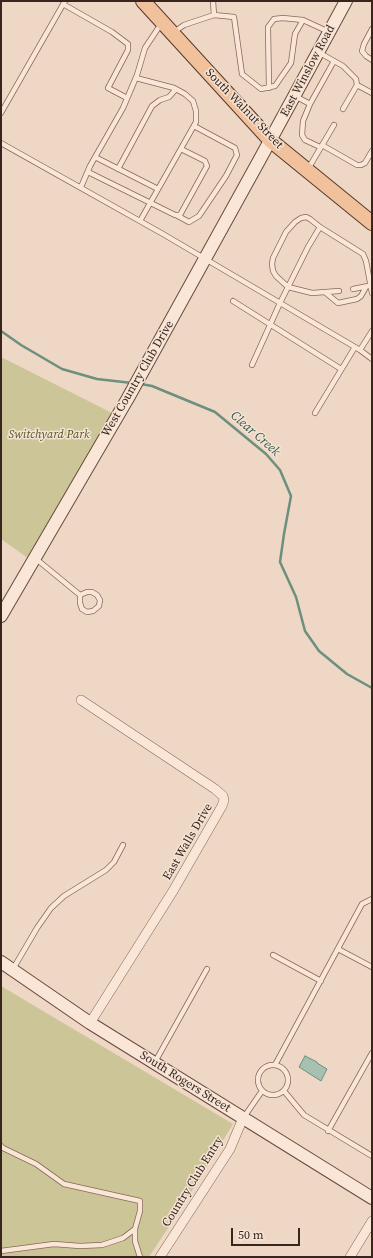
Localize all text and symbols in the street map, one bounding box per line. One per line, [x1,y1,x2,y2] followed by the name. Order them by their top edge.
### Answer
[278,23,338,119] street label: East Winslow Road
[202,66,286,152] street label: South Walnut Street
[99,318,177,440] street label: West Country Club Drive
[227,408,283,460] water label: Clear Creek
[8,428,90,442] park label: Switchyard Park
[160,801,216,883] street label: East Walls Drive
[137,1048,233,1116] street label: South Rogers Street
[159,1134,227,1230] street label: Country Club Entry
[233,1220,302,1246] scale bar
[238,1227,264,1243] text: 50 m

